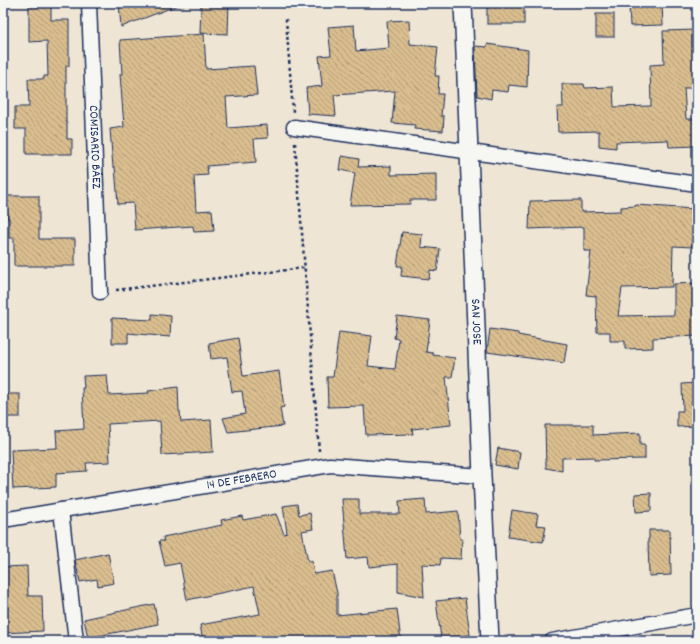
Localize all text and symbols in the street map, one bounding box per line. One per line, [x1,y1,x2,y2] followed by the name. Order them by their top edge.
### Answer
[83,105,106,189] street label: COMISARIO BÁEZ
[465,298,486,345] street label: SAN JOSE
[205,465,278,495] street label: 14 DE FEBRERO

